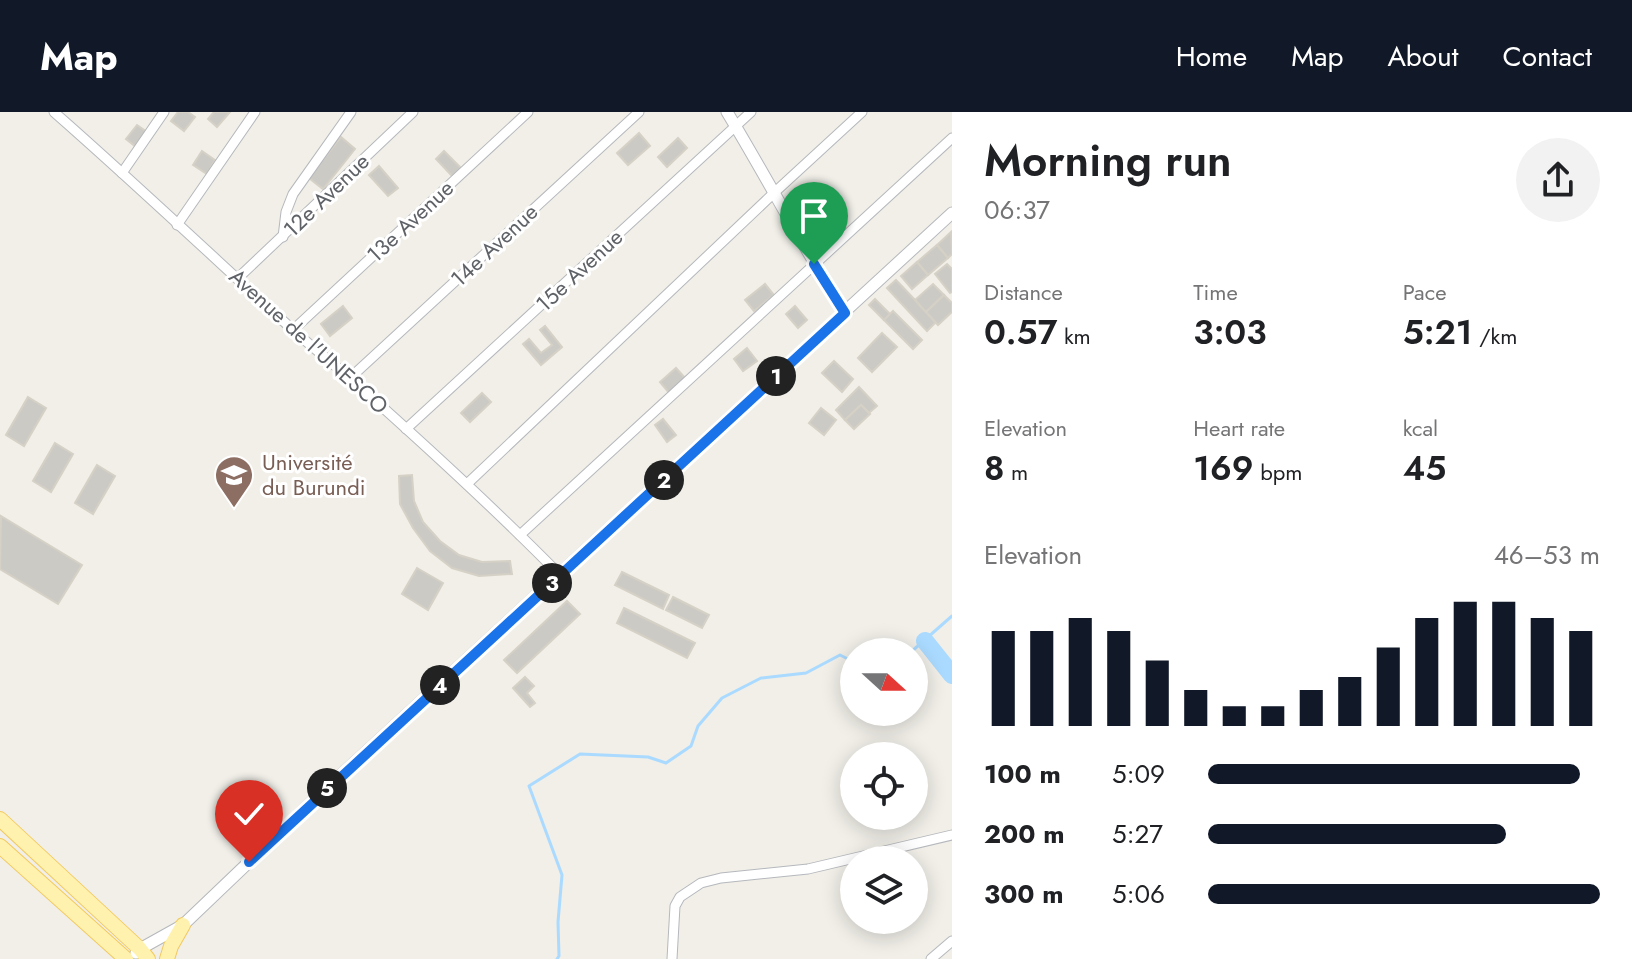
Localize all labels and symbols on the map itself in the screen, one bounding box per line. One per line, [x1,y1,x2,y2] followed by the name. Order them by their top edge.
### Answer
[276,146,376,244] street label: 12e Avenue
[359,172,461,270] street label: 13e Avenue
[780,182,848,264] pin
[443,196,545,294] street label: 14e Avenue
[528,221,630,319] street label: 15e Avenue
[222,261,396,421] street label: Avenue de l'UNESCO
[756,356,796,396] pin: 1
[262,446,365,503] place label: Université du Burundi
[213,454,255,509] school or university icon: Université du Burundi
[644,460,684,500] pin: 2
[532,563,572,603] pin: 3
[840,638,928,726] north arrow
[420,665,460,705] pin: 4
[307,768,347,808] pin: 5
[215,780,283,862] pin

